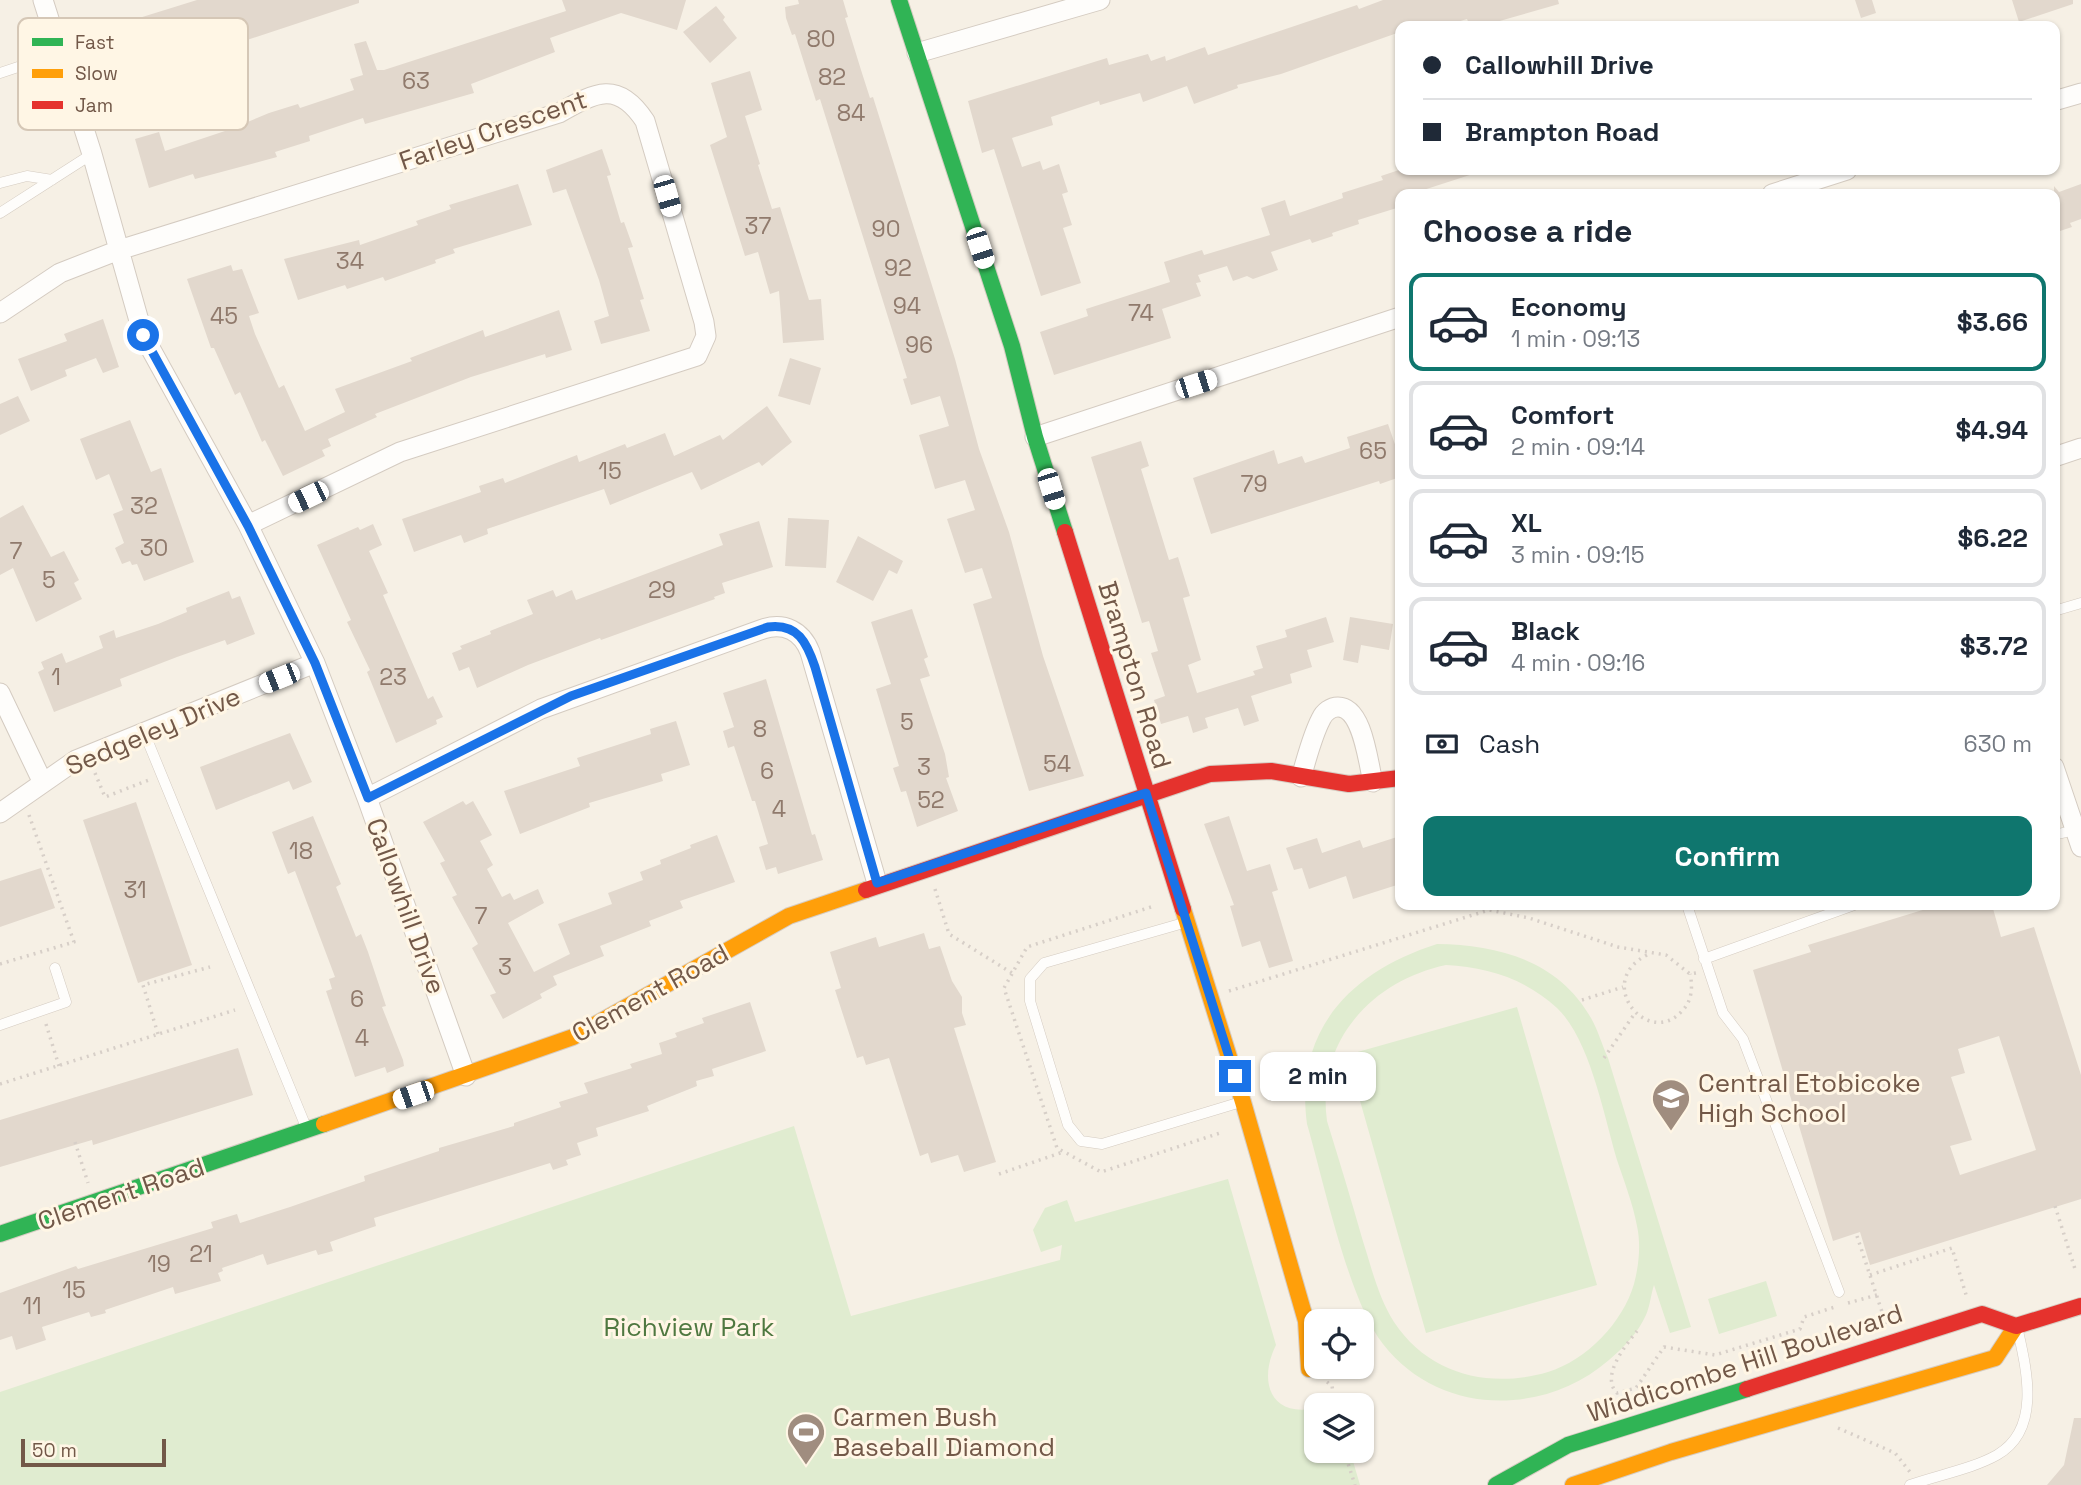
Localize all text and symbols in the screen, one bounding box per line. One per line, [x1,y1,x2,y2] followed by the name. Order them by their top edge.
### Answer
[18,18,248,130] legend
[806,24,836,54] house number: 80
[75,30,115,55] text: Fast
[1465,48,1654,82] text: Callowhill Drive
[75,61,118,86] text: Slow
[818,62,846,92] house number: 82
[402,66,430,96] house number: 63
[395,82,591,178] street label: Farley Crescent
[75,93,113,118] text: Jam
[837,98,865,128] house number: 84
[1465,115,1659,149] text: Brampton Road
[652,173,683,219] car
[745,211,771,241] house number: 37
[1423,211,1633,251] text: Choose a ride
[872,214,900,244] house number: 90
[964,225,997,271] car
[336,246,364,276] house number: 34
[884,253,912,283] house number: 92
[1511,290,1627,324] text: Economy
[893,291,921,321] house number: 94
[1427,291,1490,354] icon: car
[1128,298,1154,328] house number: 74
[210,301,238,331] house number: 45
[1957,305,2028,339] text: $3.66
[127,319,159,351] route start
[1511,324,1640,354] text: 1 min · 09:13
[905,330,933,360] house number: 96
[1173,368,1220,400] car
[1511,398,1614,432] text: Comfort
[1427,399,1490,462] icon: car
[1955,413,2028,447] text: $4.94
[1511,432,1645,462] text: 2 min · 09:14
[1359,436,1387,466] house number: 65
[598,456,622,486] house number: 15
[1035,466,1068,512] car
[1240,469,1268,499] house number: 79
[285,478,332,516] car
[130,491,158,521] house number: 32
[1511,506,1542,540] text: XL
[1427,507,1490,570] icon: car
[1958,521,2028,555] text: $6.22
[140,533,168,563] house number: 30
[10,536,23,566] house number: 7
[1511,540,1644,570] text: 3 min · 09:15
[42,565,56,595] house number: 5
[648,575,676,605] house number: 29
[1090,577,1180,773] street label: Brampton Road
[1511,614,1580,648] text: Black
[1427,615,1490,678] icon: car
[1960,629,2028,663] text: $3.72
[1511,648,1645,678] text: 4 min · 09:16
[256,660,303,696] car
[51,662,61,692] house number: 1
[379,662,407,692] house number: 23
[60,679,246,783] street label: Sedgeley Drive
[900,707,914,737] house number: 5
[753,714,767,744] house number: 8
[1423,725,1461,763] icon: cash
[1479,727,1540,761] text: Cash
[1964,729,2032,759] text: 630 m
[1043,749,1071,779] house number: 54
[917,752,931,782] house number: 3
[760,756,774,786] house number: 6
[917,785,945,815] house number: 52
[772,794,786,824] house number: 4
[358,813,454,999] street label: Callowhill Drive
[1423,816,2032,896] button: Confirm
[289,836,313,866] house number: 18
[123,875,147,905] house number: 31
[475,901,488,931] house number: 7
[566,936,734,1050] street label: Clement Road
[498,952,512,982] house number: 3
[350,984,364,1014] house number: 6
[355,1023,369,1053] house number: 4
[1260,1052,1375,1100] callout: 2 min
[1219,1060,1251,1092] route end
[1288,1061,1348,1091] text: 2 min
[1698,1066,1921,1130] place label: Central Etobicoke High School
[1650,1077,1692,1132] school or university icon: Central Etobicoke High School
[390,1078,437,1112] car
[33,1150,209,1238] street label: Clement Road
[189,1239,213,1269] house number: 21
[147,1249,171,1279] house number: 19
[62,1275,86,1305] house number: 15
[22,1291,42,1321] house number: 11
[1583,1296,1907,1430] street label: Widdicombe Hill Boulevard
[1304,1309,1374,1463] map controls
[1304,1309,1374,1379] button: locate
[604,1310,774,1344] park label: Richview Park
[1304,1393,1374,1463] button: layers
[833,1400,1055,1464] place label: Carmen Bush Baseball Diamond
[785,1411,827,1466] sports icon: Carmen Bush Baseball Diamond
[21,1436,166,1468] scale bar
[32,1438,77,1463] text: 50 m

